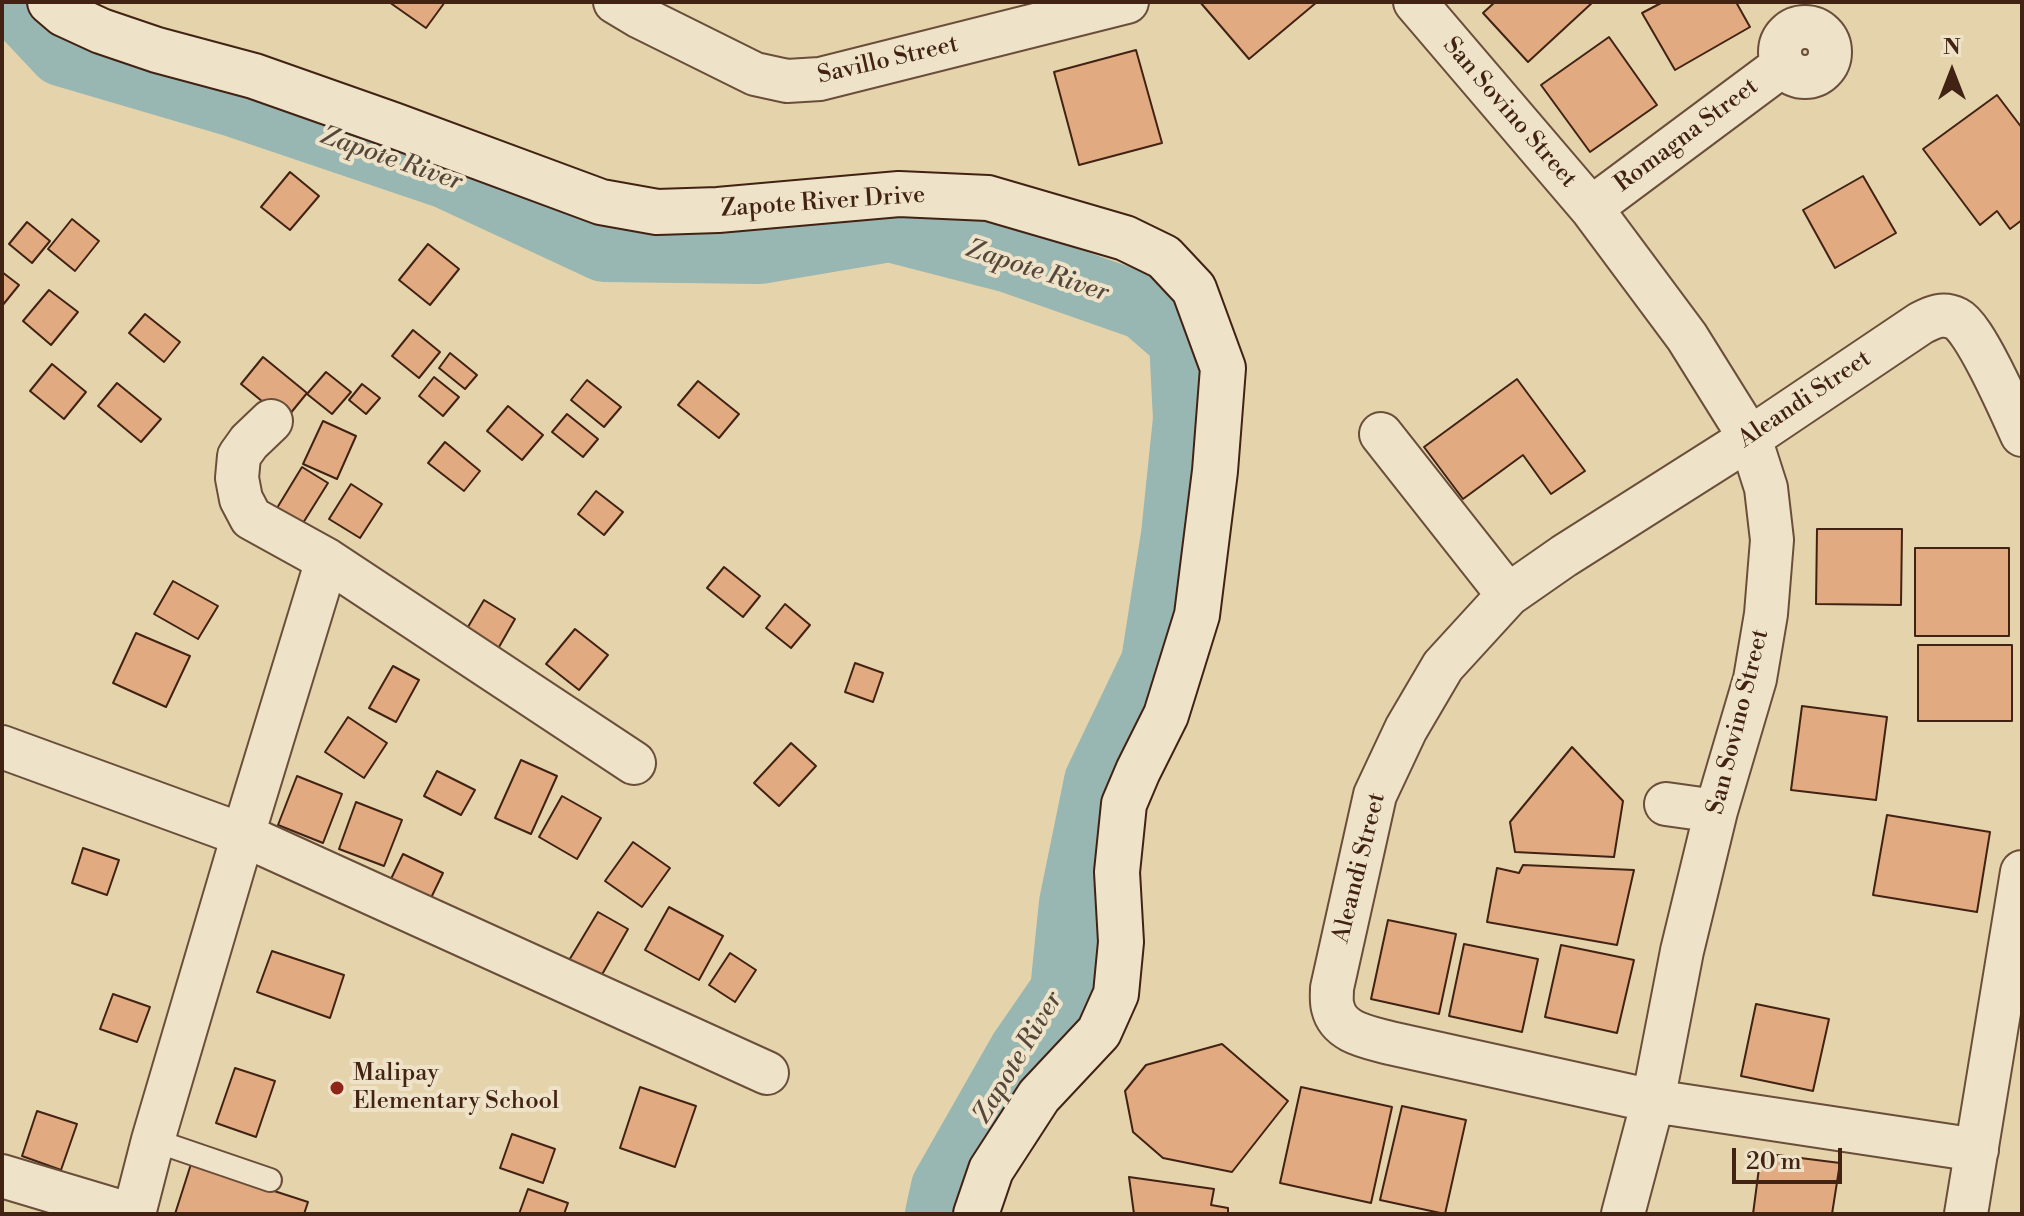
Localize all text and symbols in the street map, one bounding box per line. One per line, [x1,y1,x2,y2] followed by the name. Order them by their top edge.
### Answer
[815,31,961,91] street label: Savillo Street
[1436,32,1582,194] street label: San Sovino Street
[1912,32,1992,112] north arrow
[1943,34,1961,61] text: N
[1610,73,1764,199] street label: Romagna Street
[316,121,466,199] water label: Zapote River
[720,181,926,225] street label: Zapote River Drive
[962,234,1112,310] water label: Zapote River
[1733,345,1877,455] street label: Aleandi Street
[1702,626,1776,818] street label: San Sovino Street
[1327,790,1393,946] street label: Aleandi Street
[967,986,1071,1130] water label: Zapote River
[353,1060,559,1116] place label: Malipay Elementary School
[328,1079,346,1097] marker: Malipay Elementary School
[1736,1132,1846,1182] scale bar
[1746,1147,1802,1177] text: 20 m

